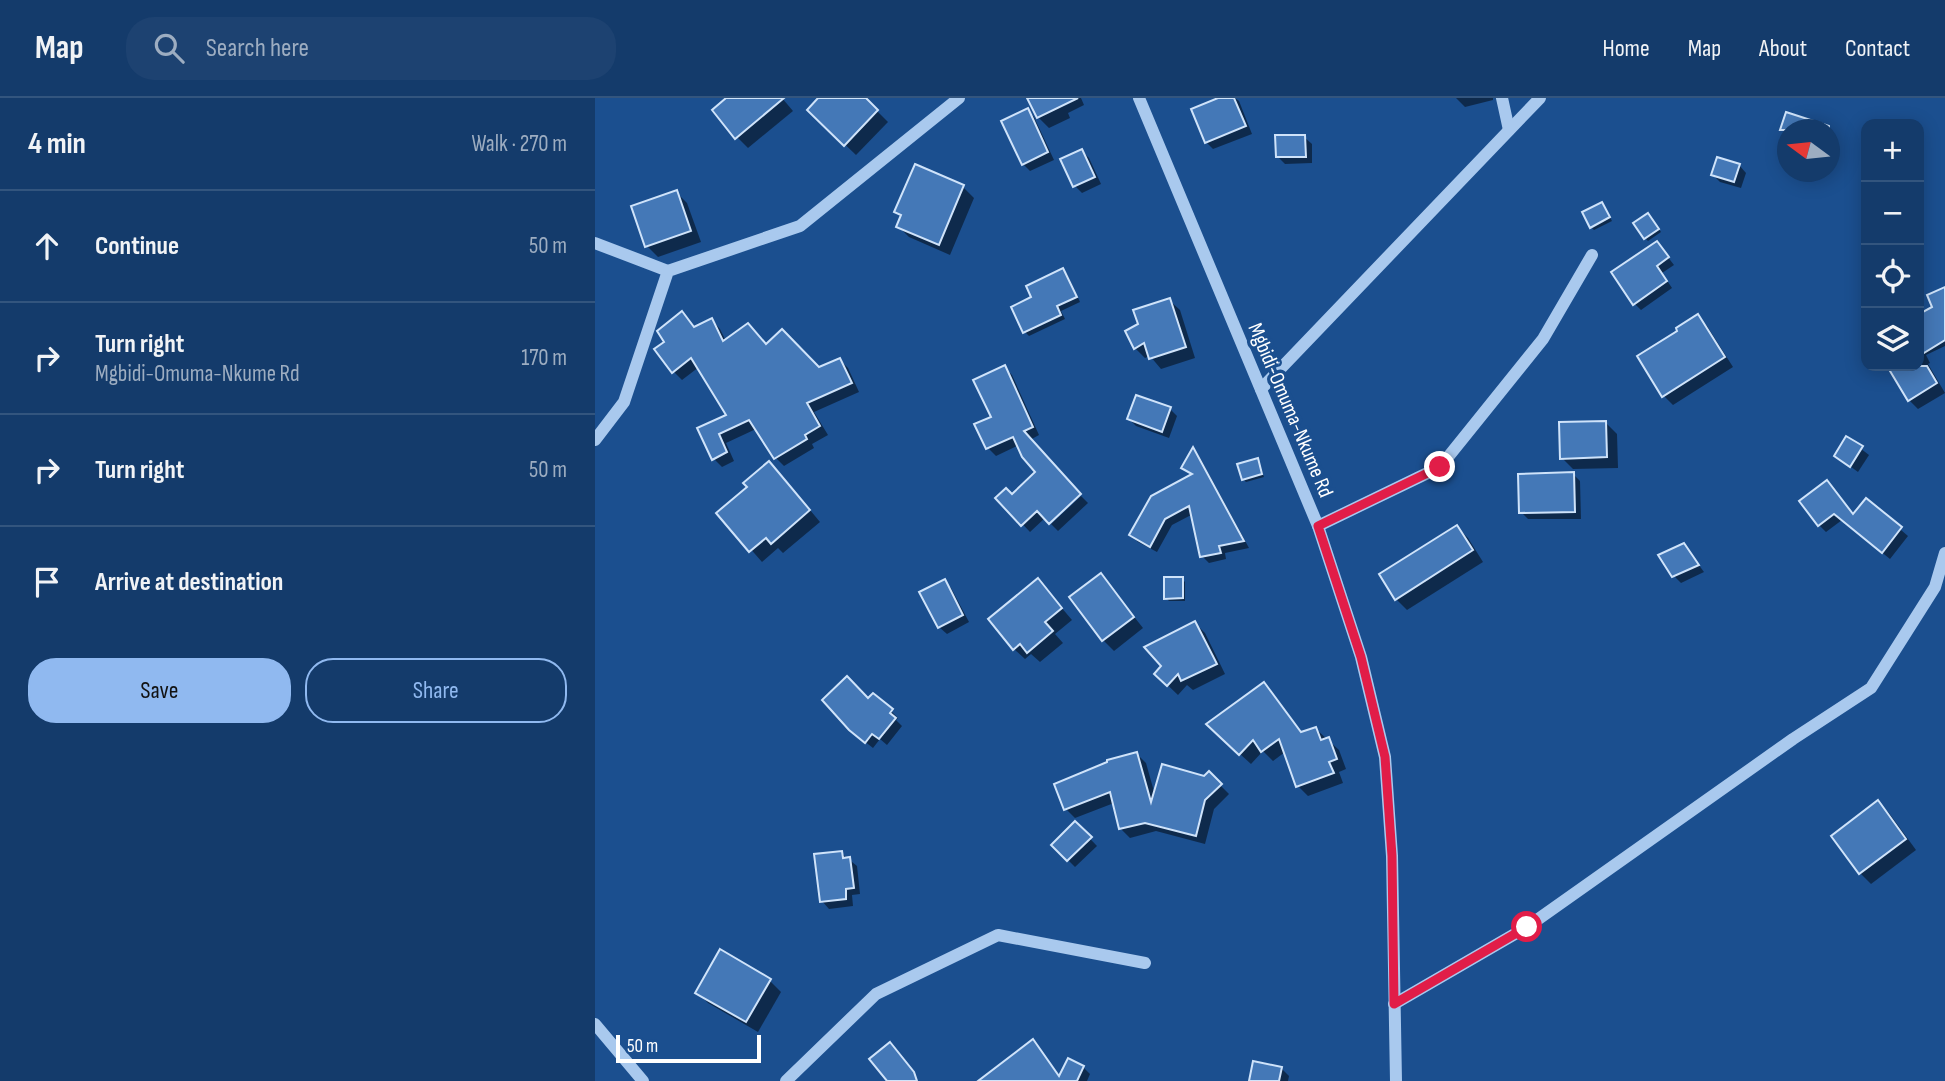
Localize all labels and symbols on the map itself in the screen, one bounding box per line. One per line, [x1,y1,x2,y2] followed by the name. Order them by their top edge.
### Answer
[1777,119,1840,182] north arrow
[1243,319,1339,501] street label: Mgbidi-Omuma-Nkume Rd
[1424,451,1455,482] route end
[1511,911,1542,942] route start
[616,1032,761,1064] scale bar

